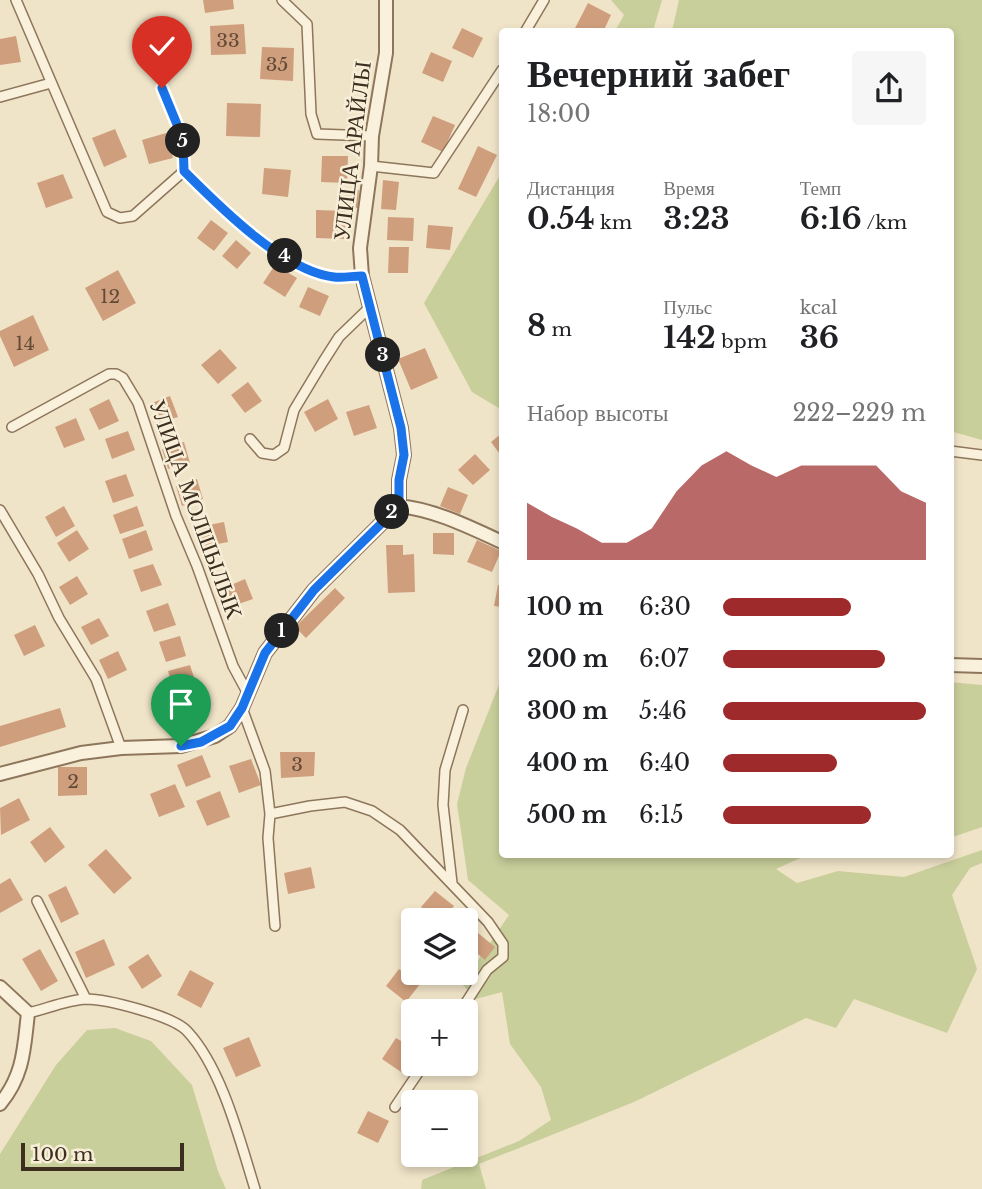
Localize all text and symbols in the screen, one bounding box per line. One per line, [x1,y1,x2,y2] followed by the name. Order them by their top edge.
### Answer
[132,16,192,88] pin
[143,27,181,65] icon: check
[216,29,240,52] house number: 33
[527,50,790,97] text: Вечерний забег
[852,51,926,125] button: share
[266,53,288,76] house number: 35
[327,59,377,243] street label: УЛИЦА АРАЙЛЫ
[527,100,591,128] text: 18:00
[166,124,200,158] pin: 5
[177,129,188,152] text: 5
[527,177,615,200] text: Дистанция
[663,177,715,200] text: Время
[800,177,841,200] text: Темп
[527,200,595,237] text: 0.54
[663,200,730,237] text: 3:23
[800,200,862,237] text: 6:16
[595,211,632,234] text: km
[862,211,907,234] text: /km
[268,238,302,274] pin: 4
[278,244,291,267] text: 4
[100,285,120,308] house number: 12
[663,296,712,319] text: Пульс
[800,296,838,319] text: kcal
[527,307,546,344] text: 8
[546,318,572,341] text: m
[663,319,716,356] text: 142
[800,319,839,356] text: 36
[716,330,767,353] text: bpm
[15,332,35,355] house number: 14
[366,338,400,372] pin: 3
[376,343,389,366] text: 3
[143,395,249,623] street label: УЛИЦА МОЛШЫЛЫК
[527,399,668,427] text: Набор высоты
[792,399,926,427] text: 222–229 m
[374,494,410,530] pin: 2
[385,500,398,523] text: 2
[527,593,603,621] text: 100 m
[639,593,691,621] text: 6:30
[264,614,300,648] pin: 1
[277,619,286,642] text: 1
[527,645,608,673] text: 200 m
[639,645,688,673] text: 6:07
[151,674,211,746] pin
[162,685,200,723] icon: arrive
[527,697,608,725] text: 300 m
[639,697,687,725] text: 5:46
[527,749,609,777] text: 400 m
[639,749,690,777] text: 6:40
[291,753,303,776] house number: 3
[67,770,79,793] house number: 2
[527,801,607,829] text: 500 m
[639,801,684,829] text: 6:15
[401,908,478,1167] map controls
[401,908,478,985] button: layers
[401,999,478,1076] button: +
[401,1090,478,1167] button: −
[21,1140,184,1172] scale bar
[32,1143,93,1166] text: 100 m

